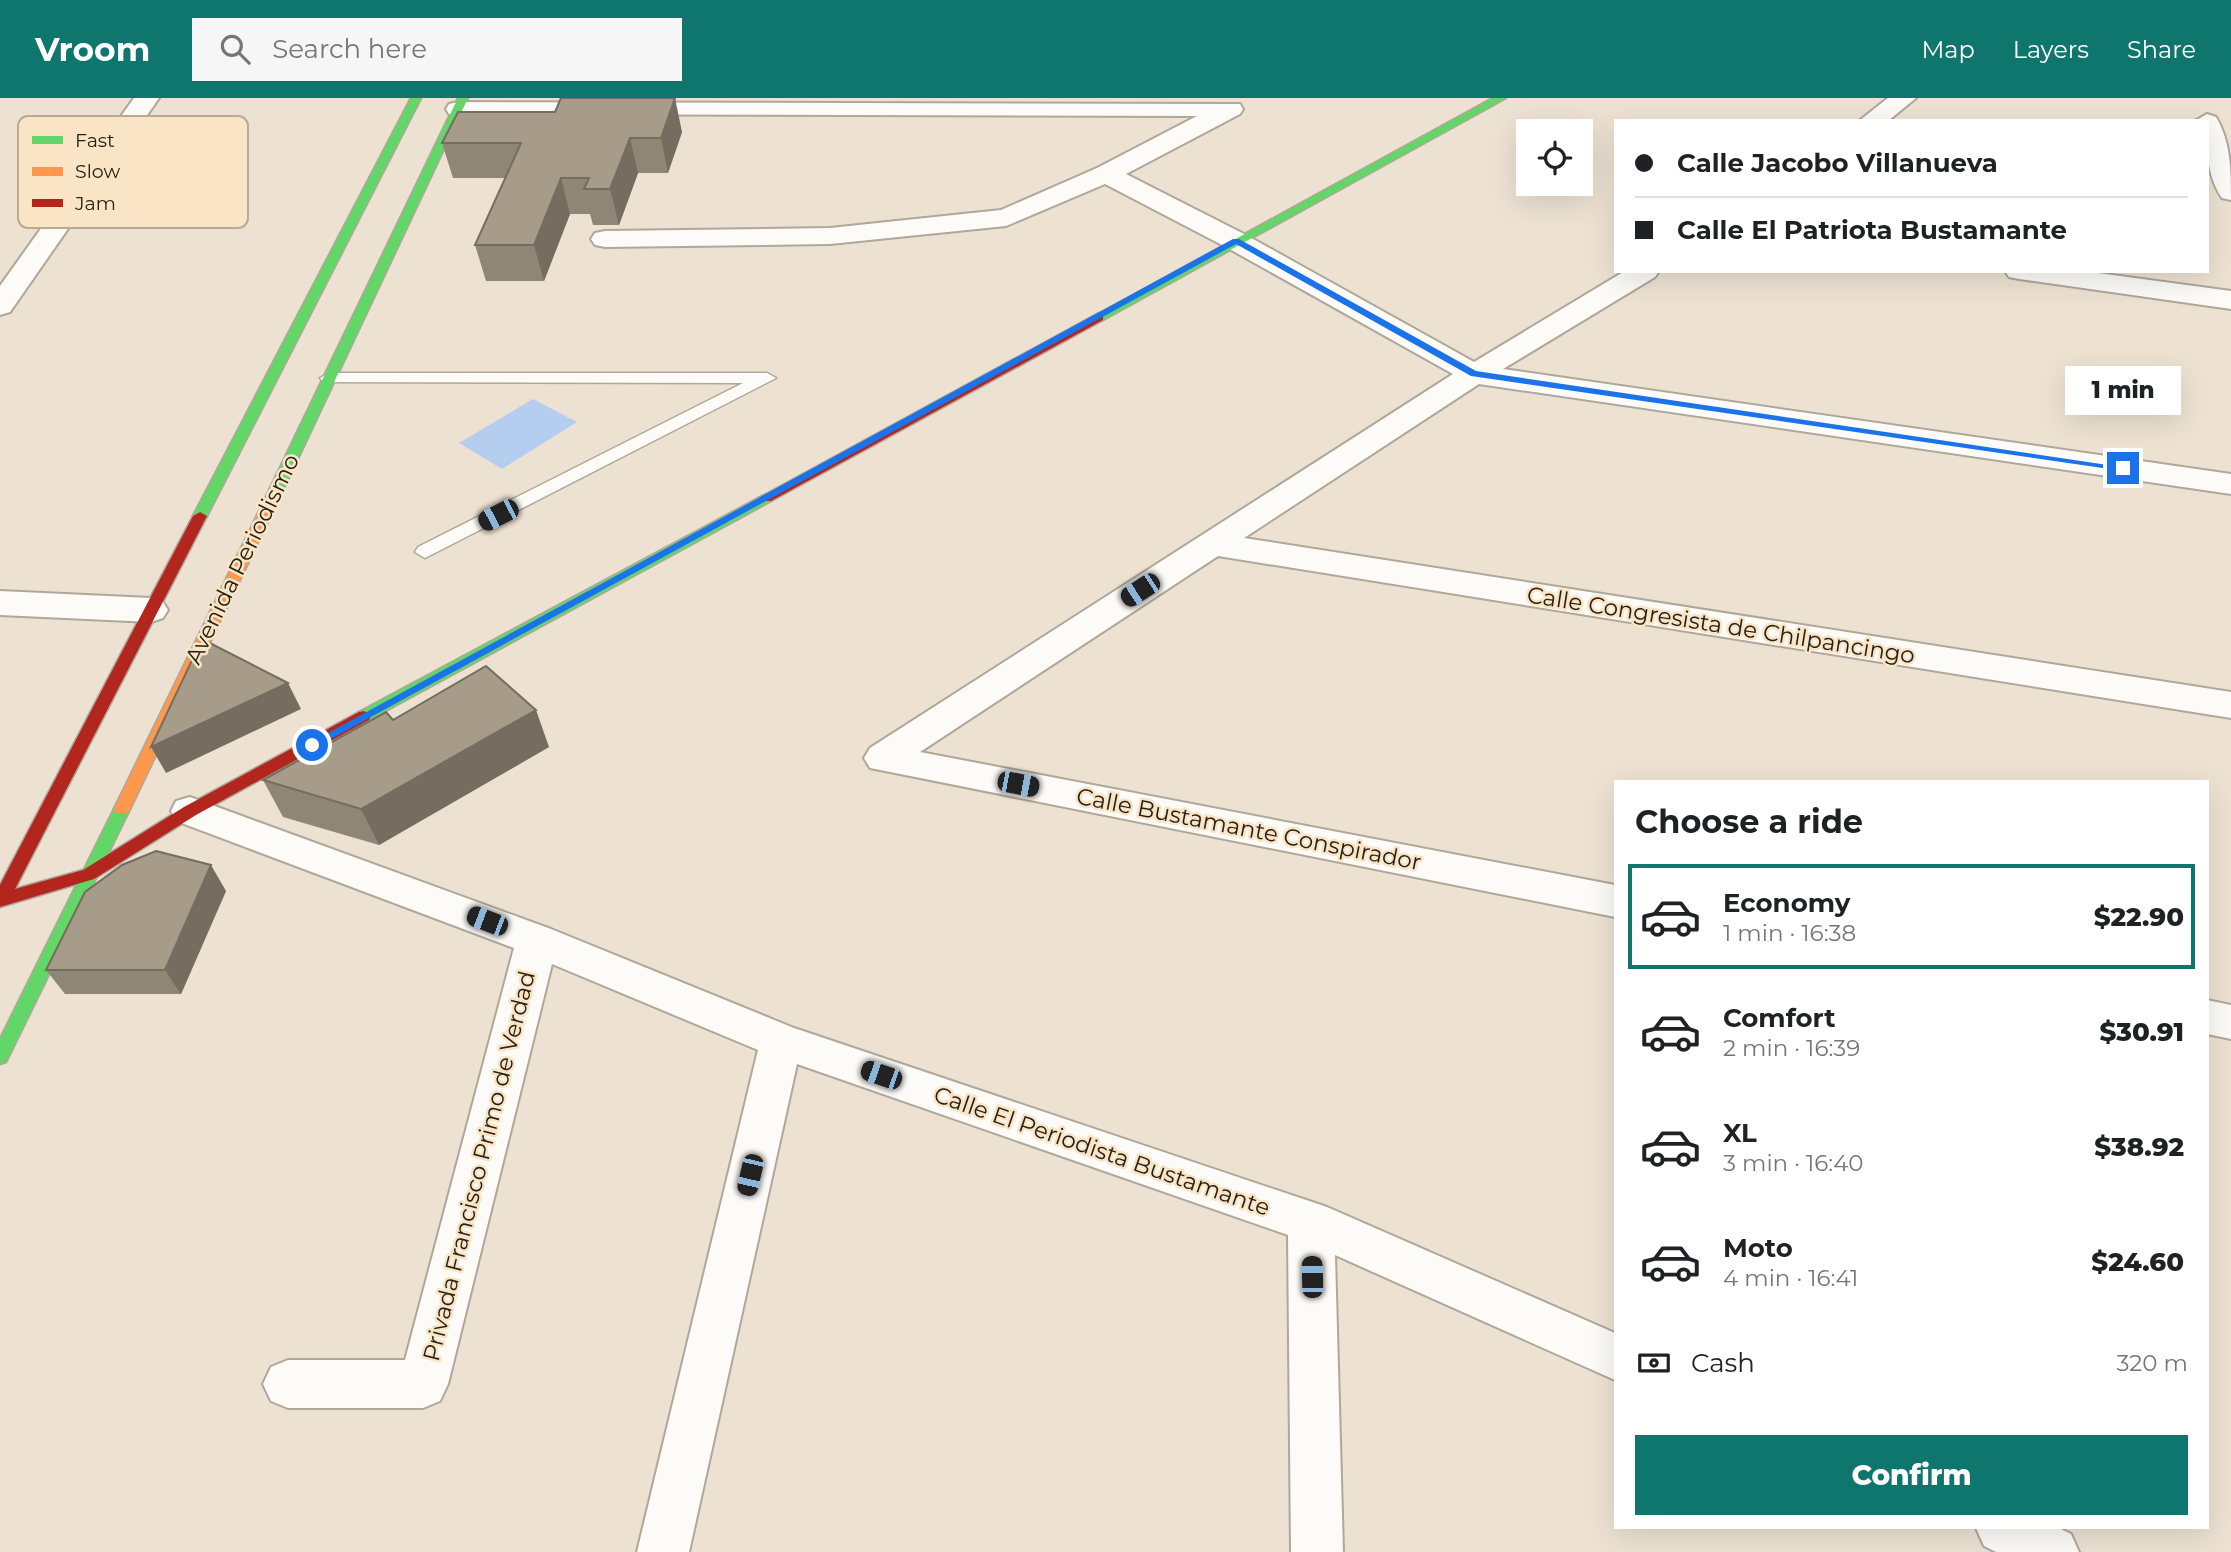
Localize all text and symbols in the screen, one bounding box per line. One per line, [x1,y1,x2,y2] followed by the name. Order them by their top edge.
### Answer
[192,18,682,81] search box
[35,29,150,69] text: Vroom
[216,30,254,68] icon: search
[272,33,427,65] text: Search here
[1921,35,1975,64] text: Map
[2013,35,2089,64] text: Layers
[2127,35,2196,64] text: Share
[18,116,248,228] legend
[1516,119,1593,196] map controls
[1516,119,1593,196] button: locate
[75,129,115,152] text: Fast
[1677,147,1998,179] text: Calle Jacobo Villanueva
[75,160,120,183] text: Slow
[74,192,116,215] text: Jam
[1677,214,2067,246] text: Calle El Patriota Bustamante
[2065,366,2181,416] callout: 1 min
[2091,376,2155,404] text: 1 min
[179,449,305,669] street label: Avenida Periodismo
[2107,452,2139,484] route end
[475,496,522,534] car
[1117,570,1164,610] car
[1525,580,1917,670] street label: Calle Congresista de Chilpancingo
[296,729,328,761] route start
[996,770,1041,798] car
[1074,782,1424,876] street label: Calle Bustamante Conspirador
[1635,802,1863,841] text: Choose a ride
[1639,885,1702,948] icon: car
[1723,887,1850,919] text: Economy
[2094,901,2184,933] text: $22.90
[464,904,511,938] car
[1723,919,1856,947] text: 1 min · 16:38
[417,968,541,1364] street label: Privada Francisco Primo de Verdad
[1639,1000,1702,1063] icon: car
[1723,1002,1835,1034] text: Comfort
[2100,1016,2184,1048] text: $30.91
[1723,1034,1860,1062] text: 2 min · 16:39
[858,1058,905,1092] car
[930,1080,1274,1222] street label: Calle El Periodista Bustamante
[1639,1115,1702,1178] icon: car
[1723,1117,1757,1149] text: XL
[2094,1131,2184,1163] text: $38.92
[1723,1149,1864,1177] text: 3 min · 16:40
[736,1152,765,1198] car
[1639,1230,1702,1293] icon: car
[1723,1232,1793,1264] text: Moto
[2091,1246,2184,1278] text: $24.60
[1302,1256,1323,1298] car
[1723,1264,1858,1292] text: 4 min · 16:41
[1635,1344,1673,1382] icon: cash
[1691,1347,1755,1379] text: Cash
[2116,1349,2188,1377] text: 320 m
[1635,1435,2188,1515] button: Confirm

